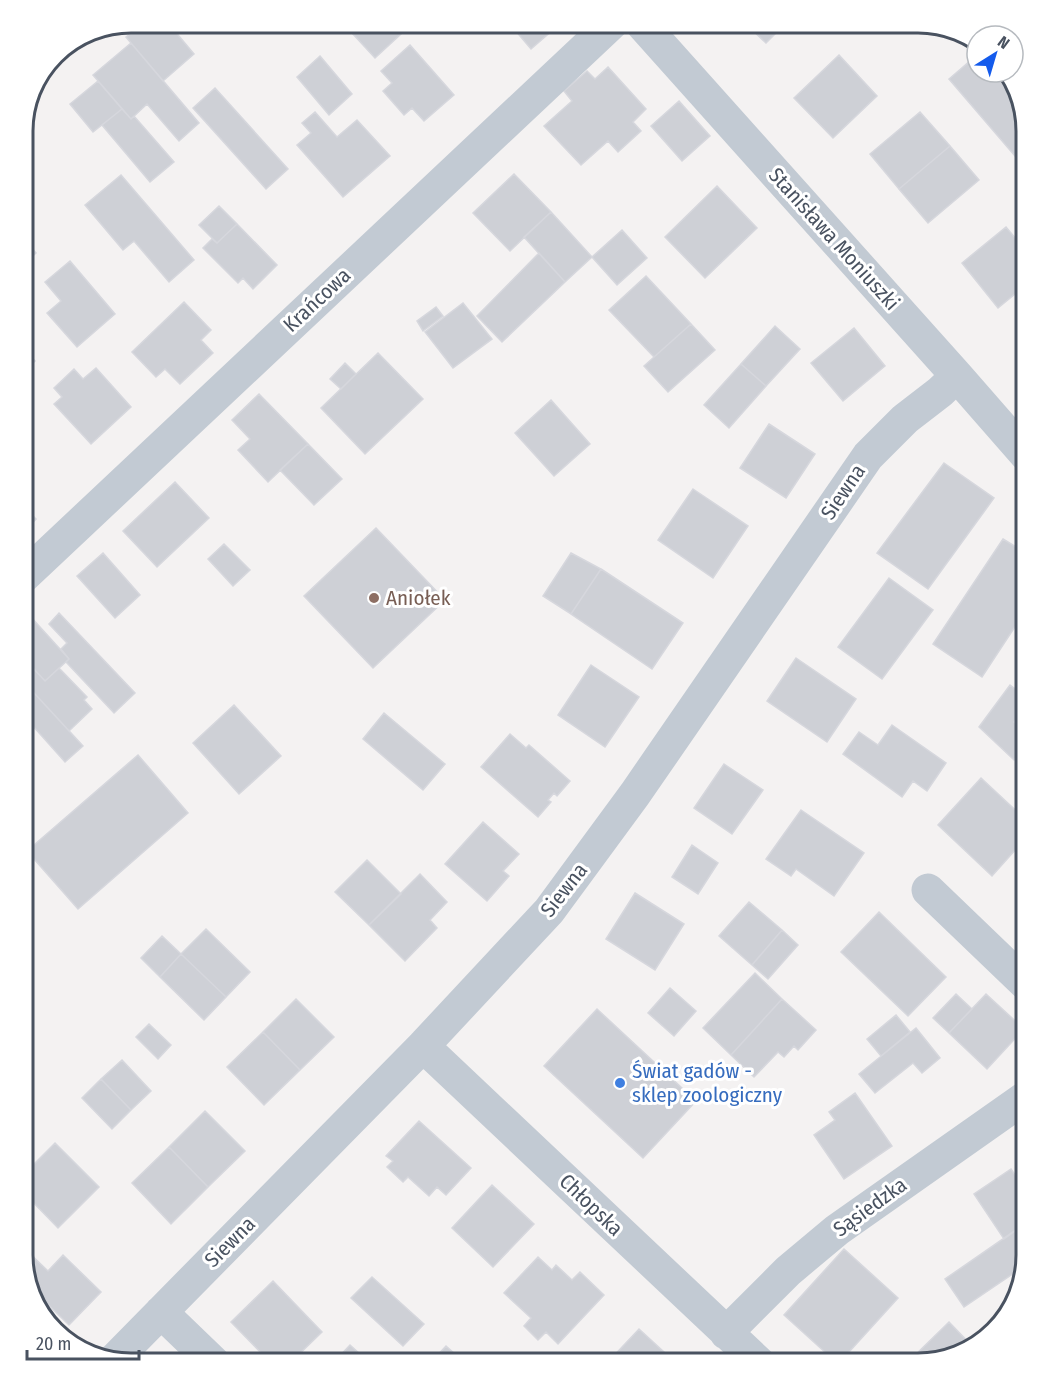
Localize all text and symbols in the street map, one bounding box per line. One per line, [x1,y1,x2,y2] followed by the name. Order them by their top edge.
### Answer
[965,24,1025,84] north arrow
[994,32,1013,53] text: N
[763,162,905,316] street label: Stanisława Moniuszki
[278,262,356,338] street label: Krańcowa
[815,459,871,525] street label: Siewna
[386,585,451,611] place label: Aniołek
[367,591,381,605] marker: Aniołek
[535,858,593,922] street label: Siewna
[632,1058,783,1108] place label: Świat gadów - sklep zoologiczny
[613,1076,627,1090] marker: Świat gadów - sklep zoologiczny
[554,1168,628,1242] street label: Chłopska
[828,1172,912,1242] street label: Sąsiedzka
[199,1211,261,1273] street label: Siewna
[27,1323,140,1361] scale bar
[36,1333,71,1355] text: 20 m

